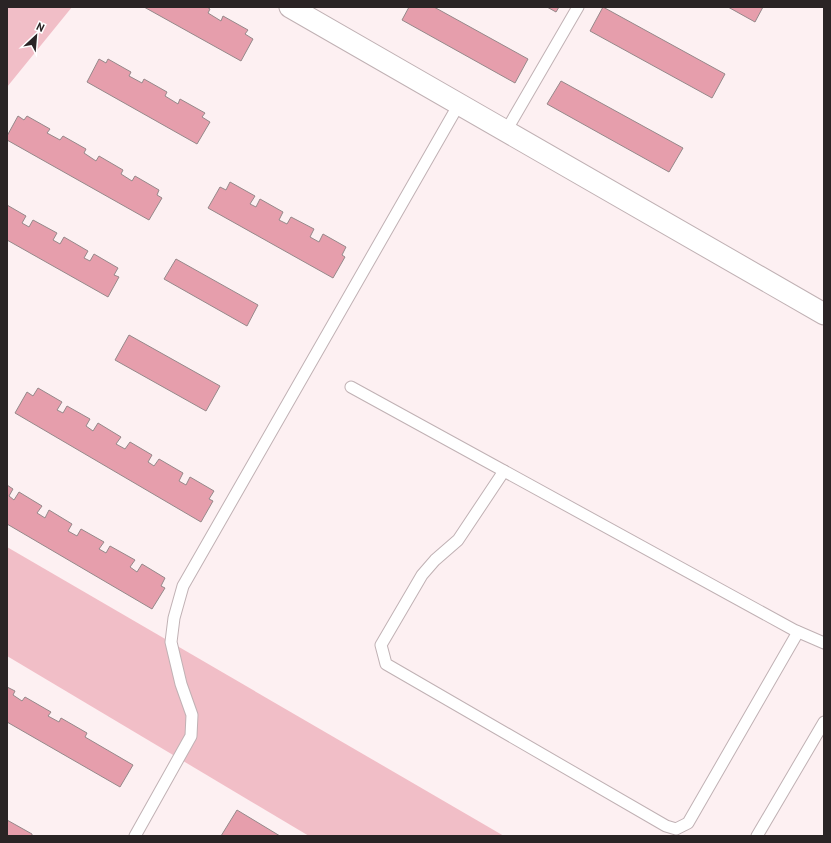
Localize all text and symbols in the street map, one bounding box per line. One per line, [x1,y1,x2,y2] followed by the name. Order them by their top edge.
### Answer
[16,16,56,56] north arrow
[34,19,47,35] text: N

